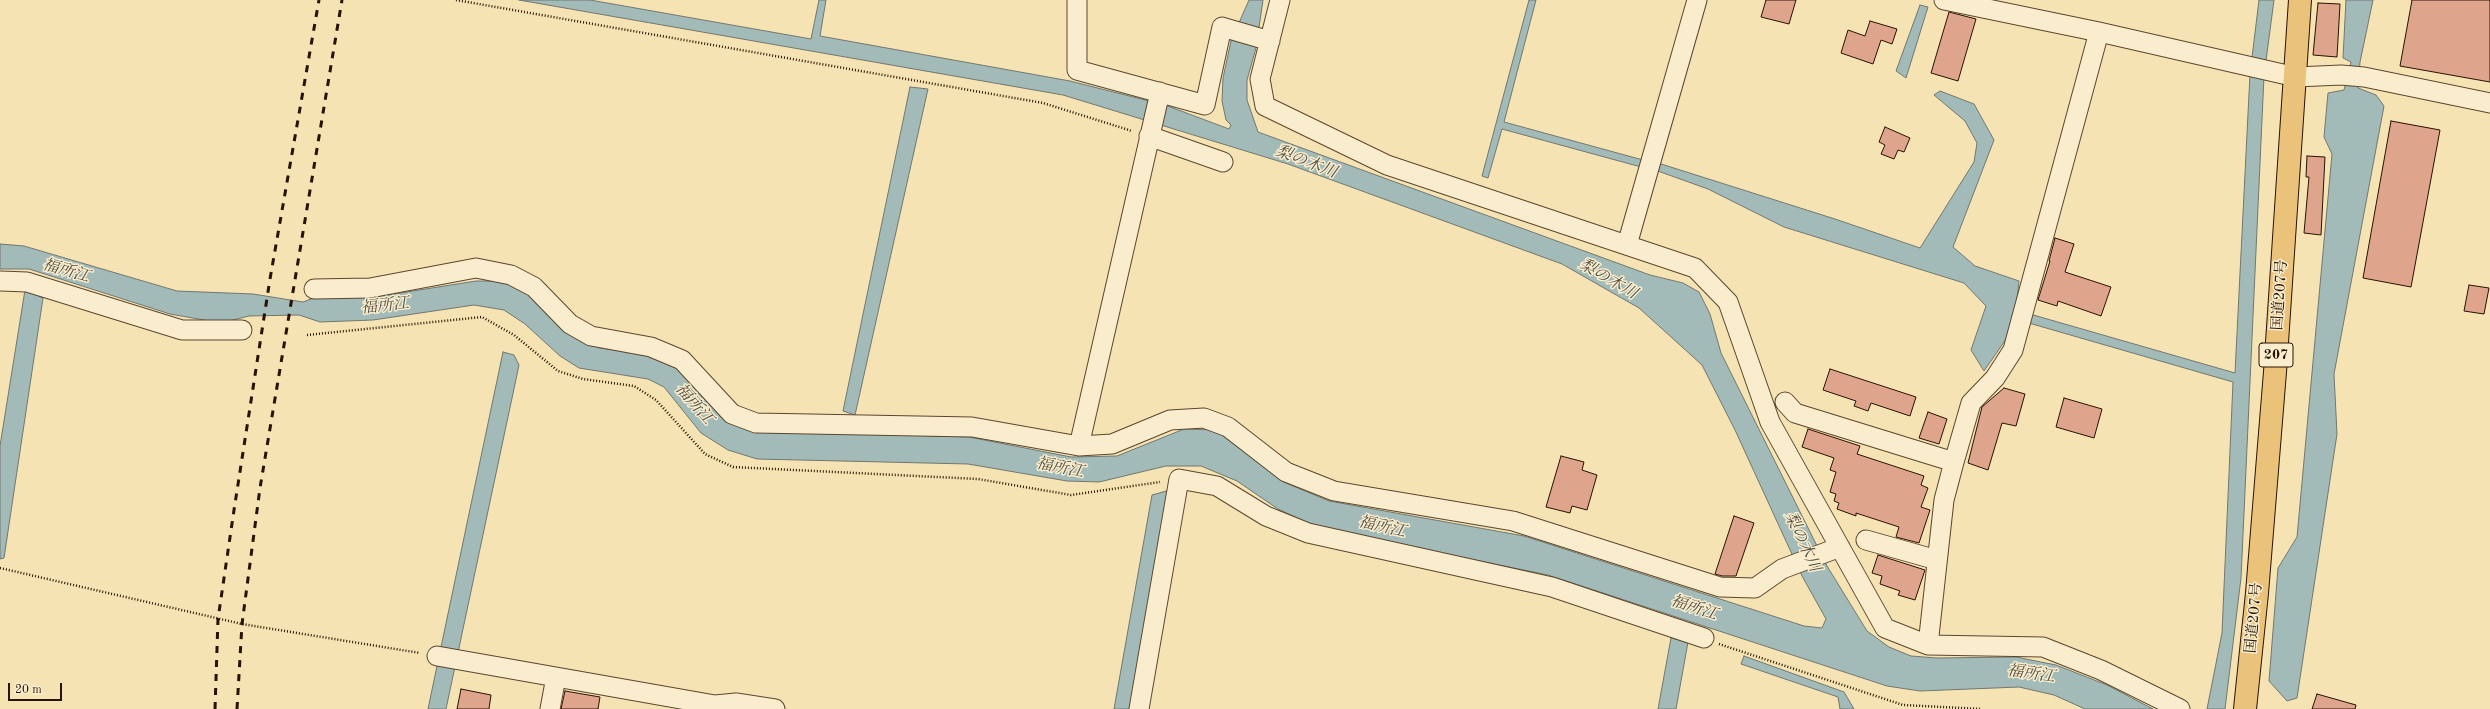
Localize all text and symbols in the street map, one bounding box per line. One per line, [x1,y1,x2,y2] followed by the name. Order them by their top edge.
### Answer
[1273,142,1339,182] water label: 梨の木川
[40,255,92,287] water label: 福所江
[1575,255,1641,303] water label: 梨の木川
[2269,259,2291,331] street label: 国道207号
[360,294,410,318] water label: 福所江
[2259,343,2293,367] road number: 207
[671,380,717,428] water label: 福所江
[1035,454,1085,482] water label: 福所江
[1780,509,1824,575] water label: 梨の木川
[1356,512,1408,542] water label: 福所江
[2242,582,2266,654] street label: 国道207号
[1668,591,1720,625] water label: 福所江
[2006,661,2056,687] water label: 福所江
[10,675,64,701] scale bar
[15,684,42,696] text: 20 m

